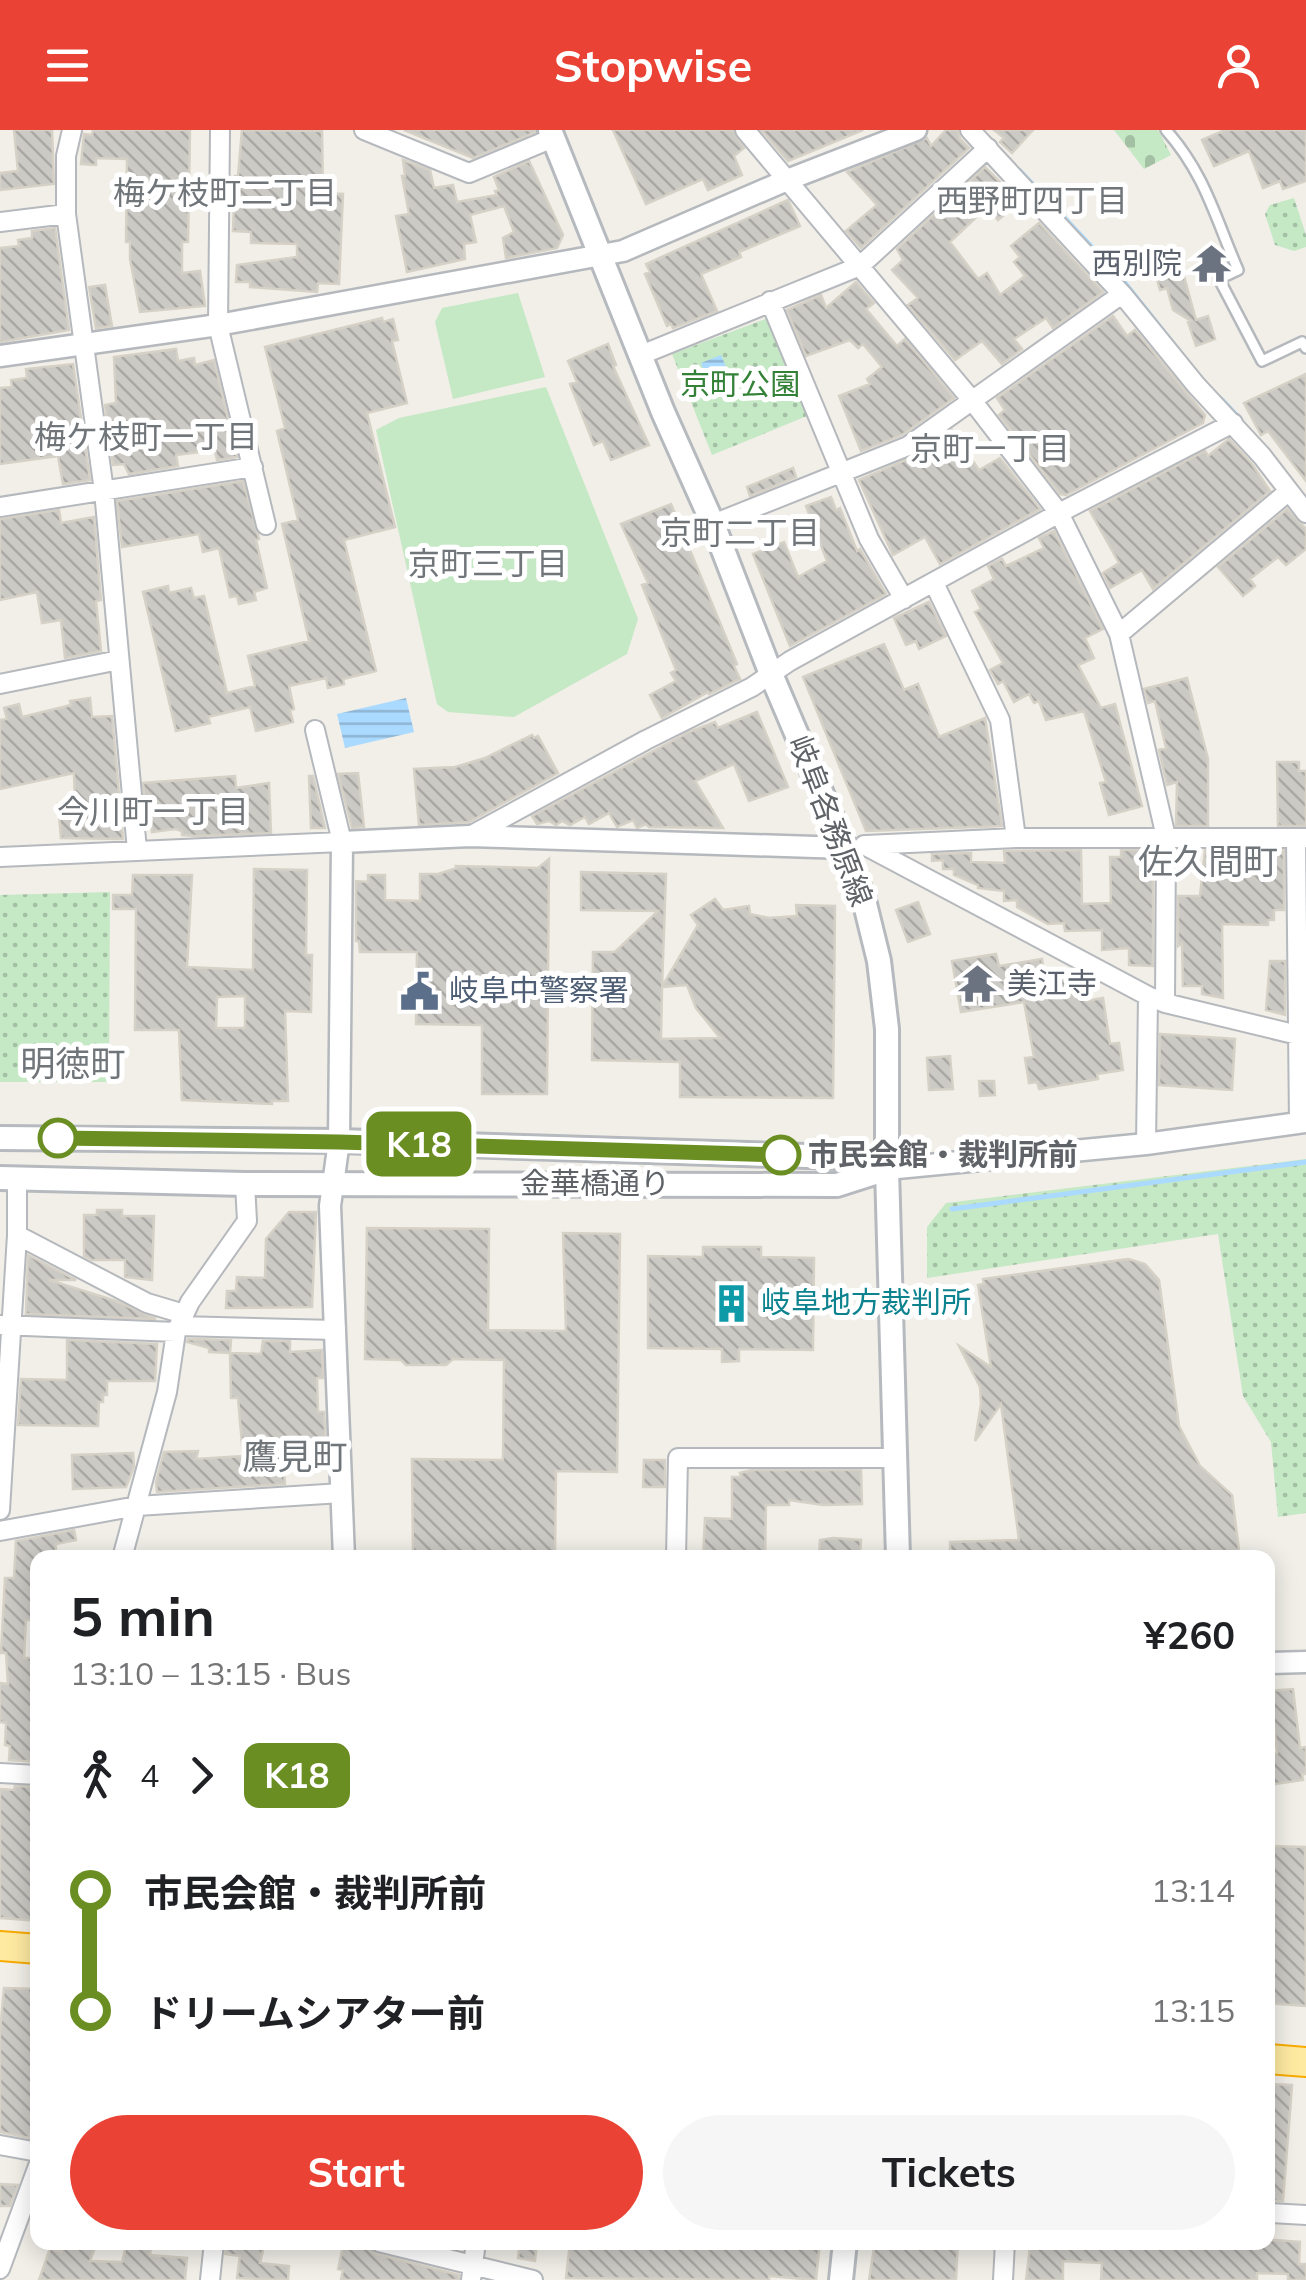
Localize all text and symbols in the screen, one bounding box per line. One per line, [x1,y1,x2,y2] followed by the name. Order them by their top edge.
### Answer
[554,37,752,93] text: Stopwise
[40,38,95,93] icon: menu
[1211,38,1266,93] icon: person
[113,172,337,212] district label: 梅ケ枝町二丁目
[936,180,1128,220] district label: 西野町四丁目
[1191,243,1233,285] temple icon: 西別院
[1092,244,1182,282] place label: 西別院
[680,365,800,403] park label: 京町公園
[34,416,258,456] district label: 梅ケ枝町一丁目
[910,428,1070,468] district label: 京町一丁目
[660,512,820,552] district label: 京町二丁目
[408,543,568,583] district label: 京町三丁目
[781,730,881,911] street label: 岐阜各務原線
[57,791,249,831] district label: 今川町一丁目
[1138,839,1278,883] district label: 佐久間町
[956,963,998,1005] temple icon: 美江寺
[1007,964,1097,1002] place label: 美江寺
[398,970,440,1012] public building icon: 岐阜中警察署
[449,971,629,1009] place label: 岐阜中警察署
[20,1041,126,1085] district label: 明徳町
[362,1112,476,1176] line badge: K18
[39,1119,77,1157] unlabelled marker
[386,1122,452,1166] text: K18
[808,1135,1078,1173] place label: 市民会館・裁判所前
[762,1136,800,1174] marker: 市民会館・裁判所前
[520,1164,670,1202] street label: 金華橋通り
[710,1282,752,1324] building icon: 岐阜地方裁判所
[761,1283,971,1321] place label: 岐阜地方裁判所
[242,1434,348,1478] district label: 鷹見町
[70,1581,215,1650] text: 5 min
[1144,1611,1235,1659] text: ¥260
[70,1653,351,1693] text: 13:10 – 13:15 · Bus
[70,1748,125,1803] icon: walk
[174,1748,229,1803] icon: forward
[264,1753,330,1797] text: K18
[140,1755,159,1795] text: 4
[144,1869,486,1917] text: 市民会館・裁判所前
[1151,1870,1235,1910] text: 13:14
[144,1989,485,2037] text: ドリームシアター前
[1151,1990,1235,2030] text: 13:15
[70,2115,643,2230] button: Start
[663,2115,1235,2230] button: Tickets

